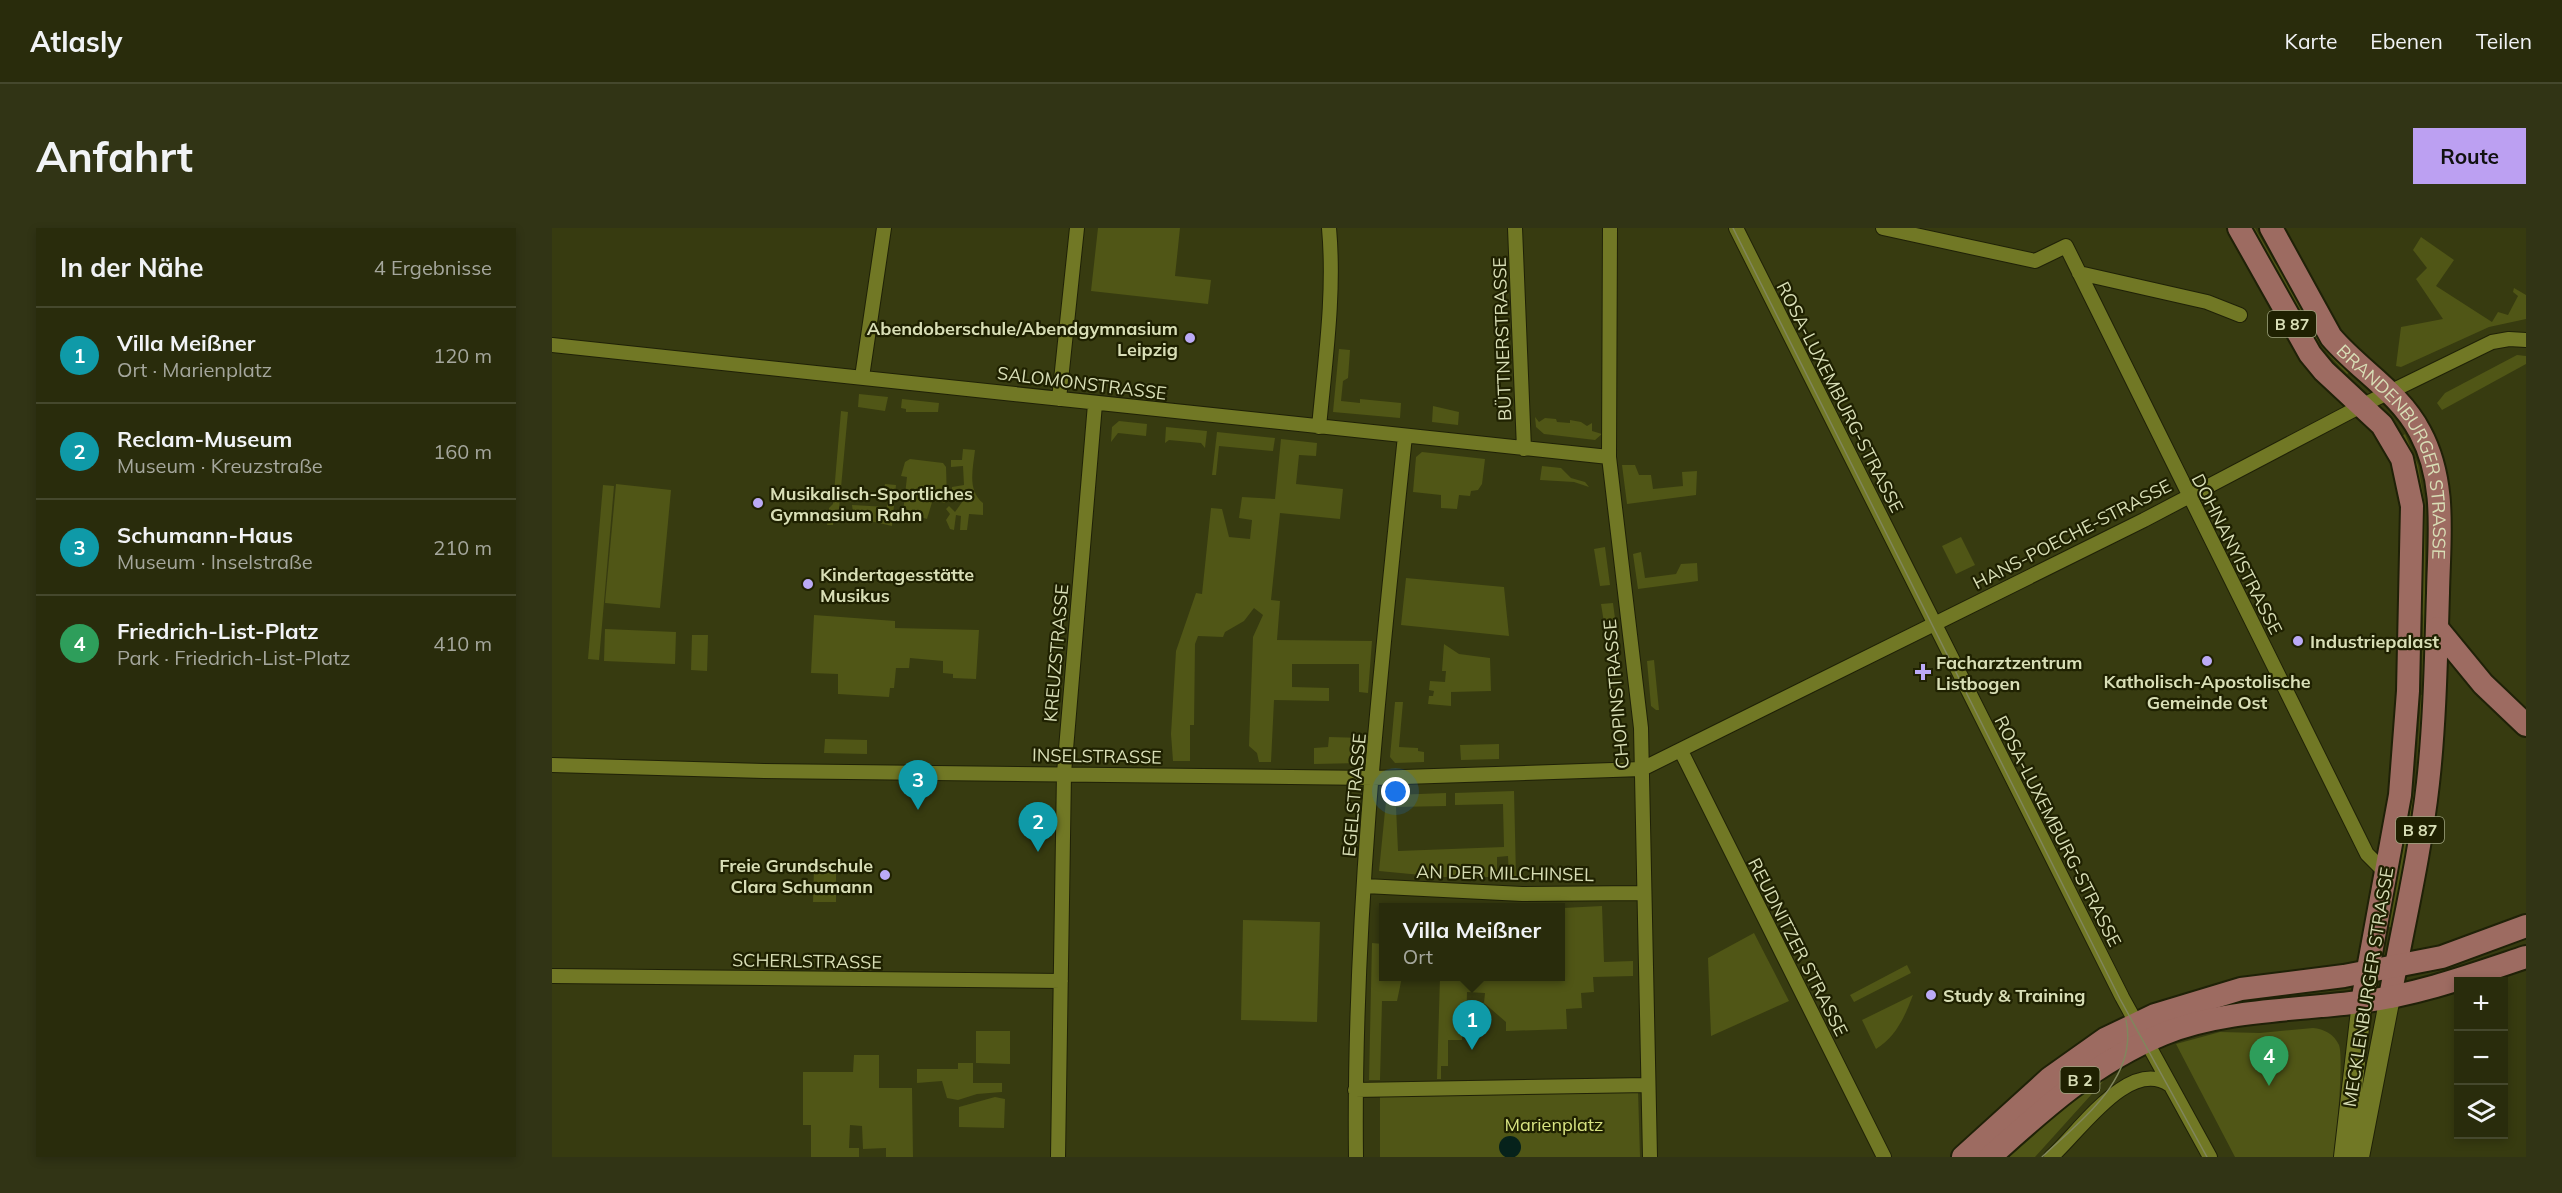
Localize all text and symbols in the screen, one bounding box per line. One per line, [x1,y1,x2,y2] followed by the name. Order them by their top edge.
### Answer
[30,24,122,59] text: Atlasly
[2285,28,2337,54] text: Karte
[2370,28,2443,54] text: Ebenen
[2476,28,2532,54] text: Teilen
[2413,128,2526,184] button: Route
[36,130,193,183] text: Anfahrt
[60,251,204,284] text: In der Nähe
[374,255,492,280] text: 4 Ergebnisse
[1488,257,1516,421] street label: BÜTTNERSTRASSE
[1772,277,1908,517] street label: ROSA-LUXEMBURG-STRASSE
[2268,311,2316,337] road number: B 87
[867,317,1178,361] place label: Abendoberschule/Abendgymnasium Leipzig
[117,329,256,357] text: Villa Meißner
[1183,331,1197,345] marker: Abendoberschule/Abendgymnasium Leipzig
[2332,339,2451,560] street label: BRANDENBURGER STRASSE
[74,343,86,368] text: 1
[433,343,492,368] text: 120 m
[117,357,272,382] text: Ort · Marienplatz
[996,361,1168,405] street label: SALOMONSTRASSE
[117,425,292,453] text: Reclam-Museum
[74,439,86,464] text: 2
[433,439,492,464] text: 160 m
[117,453,323,478] text: Museum · Kreuzstraße
[2187,470,2287,638] street label: DOHNANYISTRASSE
[1969,474,2175,594] street label: HANS-POECHE-STRASSE
[770,482,973,526] place label: Musikalisch-Sportliches Gymnasium Rahn
[751,496,765,510] marker: Musikalisch-Sportliches Gymnasium Rahn
[117,521,293,549] text: Schumann-Haus
[74,535,86,560] text: 3
[433,535,492,560] text: 210 m
[117,549,313,574] text: Museum · Inselstraße
[820,563,974,607] place label: Kindertagesstätte Musikus
[801,577,815,591] marker: Kindertagesstätte Musikus
[1039,583,1073,723] street label: KREUZSTRASSE
[117,617,319,645] text: Friedrich-List-Platz
[1598,618,1634,770] street label: CHOPINSTRASSE
[2310,630,2439,653] place label: Industriepalast
[74,631,86,656] text: 4
[433,631,492,656] text: 410 m
[2291,634,2305,648] marker: Industriepalast
[117,645,350,670] text: Park · Friedrich-List-Platz
[1936,651,2082,695] place label: Facharztzentrum Listbogen
[2200,654,2214,668] marker: Katholisch-Apostolische Gemeinde Ost
[1914,663,1932,681] marker: Facharztzentrum Listbogen
[2103,670,2311,714] place label: Katholisch-Apostolische Gemeinde Ost
[1990,711,2126,951] street label: ROSA-LUXEMBURG-STRASSE
[1337,732,1371,858] street label: EGELSTRASSE
[1032,743,1162,769] street label: INSELSTRASSE
[898,760,938,810] pin: 3
[1381,777,1410,806] your location
[1018,802,1058,852] pin: 2
[2396,817,2444,843] road number: B 87
[719,854,873,898] place label: Freie Grundschule Clara Schumann
[1743,854,1853,1040] street label: REUDNITZER STRASSE
[1416,860,1594,886] street label: AN DER MILCHINSEL
[2338,866,2398,1108] street label: MECKLENBURGER STRASSE
[878,868,892,882] marker: Freie Grundschule Clara Schumann
[1379,903,1565,981] popup
[1403,916,1541,944] text: Villa Meißner
[1403,944,1433,969] text: Ort
[732,948,882,974] street label: SCHERLSTRASSE
[2454,977,2508,1139] map controls
[2454,977,2508,1031] button: +
[1943,984,2085,1007] place label: Study & Training
[1924,988,1938,1002] marker: Study & Training
[1452,1000,1492,1050] pin: 1
[2454,1031,2508,1085] button: −
[2250,1036,2288,1086] pin: 4
[2060,1067,2099,1093] road number: B 2
[2454,1085,2508,1139] button: layers
[1505,1113,1603,1136] park label: Marienplatz

